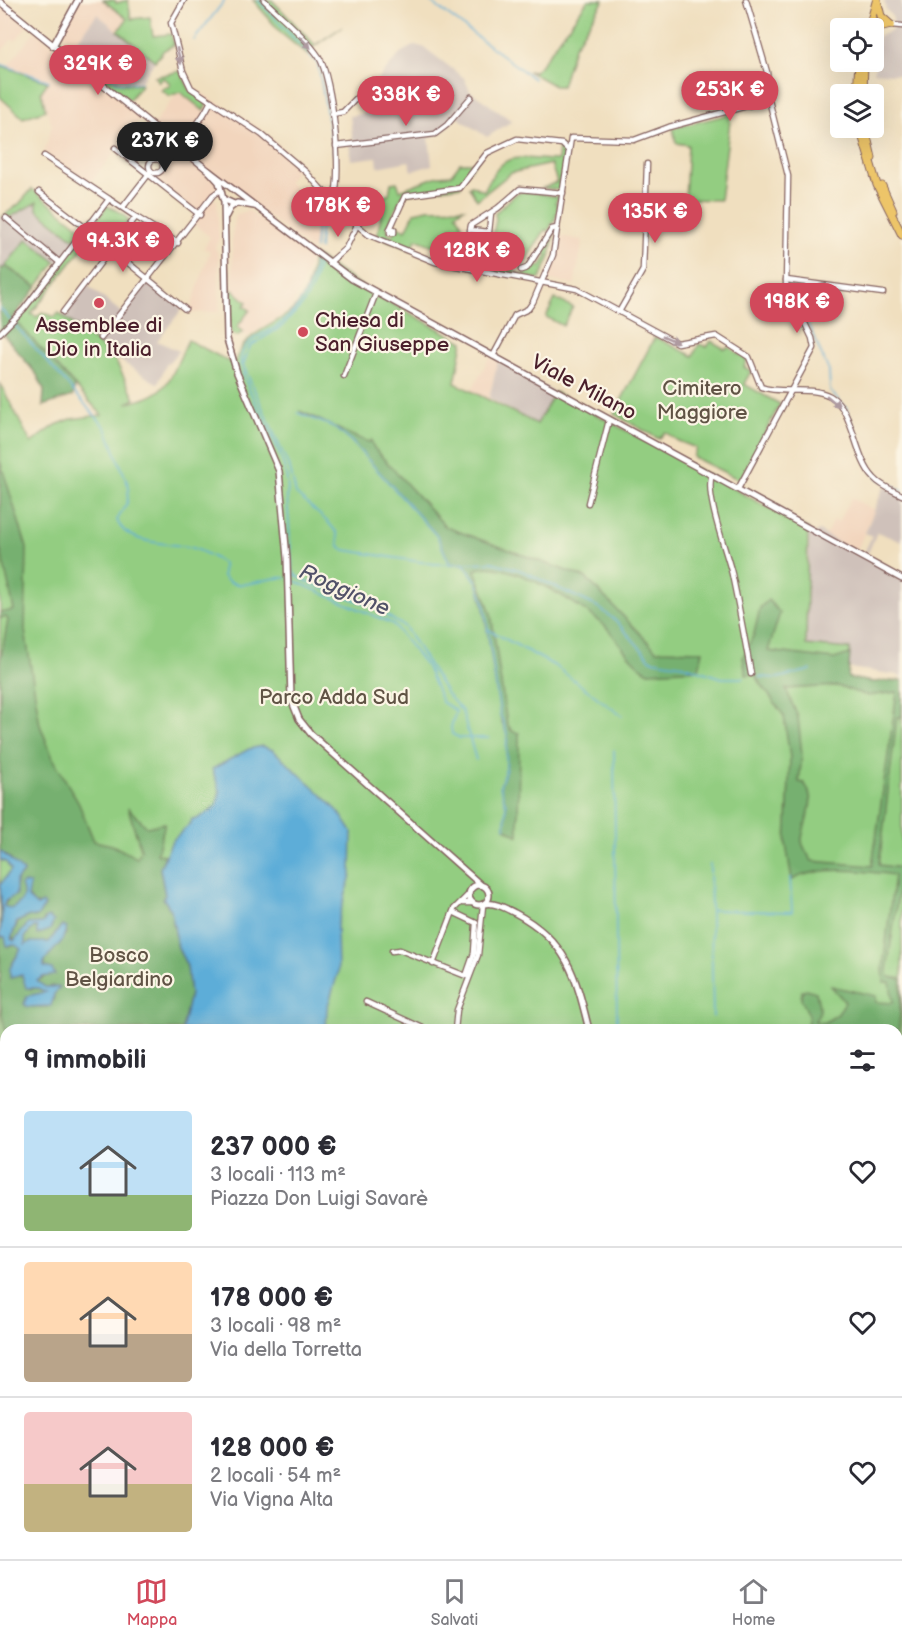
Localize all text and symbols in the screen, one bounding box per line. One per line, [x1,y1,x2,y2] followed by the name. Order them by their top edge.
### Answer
[830,18,884,138] map controls
[830,18,884,72] button: locate
[298,34,312,48] one-way arrow
[49,45,147,96] pin: 329K €
[175,47,185,65] one-way arrow
[63,52,133,76] text: 329K €
[681,71,779,122] pin: 253K €
[357,76,455,127] pin: 338K €
[695,78,765,102] text: 253K €
[371,83,441,107] text: 338K €
[830,84,884,138] button: layers
[116,122,214,173] pin: 237K €
[131,129,199,153] text: 237K €
[289,187,387,238] pin: 178K €
[606,193,704,244] pin: 135K €
[305,194,371,218] text: 178K €
[622,200,688,224] text: 135K €
[68,222,178,273] pin: 94.3K €
[86,229,160,253] text: 94.3K €
[428,232,526,283] pin: 128K €
[444,239,510,263] text: 128K €
[748,283,846,334] pin: 198K €
[764,290,830,314] text: 198K €
[92,296,106,310] marker: Assemblee di Dio in Italia
[315,308,449,357] place label: Chiesa di San Giuseppe
[36,313,162,362] place label: Assemblee di Dio in Italia
[296,325,310,339] marker: Chiesa di San Giuseppe
[662,334,680,344] one-way arrow
[527,349,641,426] street label: Viale Milano
[657,376,747,425] park label: Cimitero Maggiore
[826,394,841,408] one-way arrow
[295,558,394,622] water label: Roggione
[259,685,409,710] park label: Parco Adda Sud
[65,943,173,992] park label: Bosco Belgiardino
[846,1044,879,1077] icon: filters
[24,1045,146,1076] text: 9 immobili
[210,1132,337,1163] text: 237 000 €
[72,1135,144,1207] icon: home
[846,1155,879,1188] icon: heart
[210,1163,346,1187] text: 3 locali · 113 m²
[210,1187,428,1211] text: Piazza Don Luigi Savarè
[210,1283,333,1314] text: 178 000 €
[72,1286,144,1358] icon: home
[846,1306,879,1339] icon: heart
[210,1314,341,1338] text: 3 locali · 98 m²
[210,1338,362,1362] text: Via della Torretta
[210,1433,334,1464] text: 128 000 €
[72,1436,144,1508] icon: home
[846,1456,879,1489] icon: heart
[210,1464,341,1488] text: 2 locali · 54 m²
[210,1488,333,1512] text: Via Vigna Alta
[127,1575,177,1630] tab: Mappa
[431,1575,478,1630] tab: Salvati
[732,1575,775,1630] tab: Home

